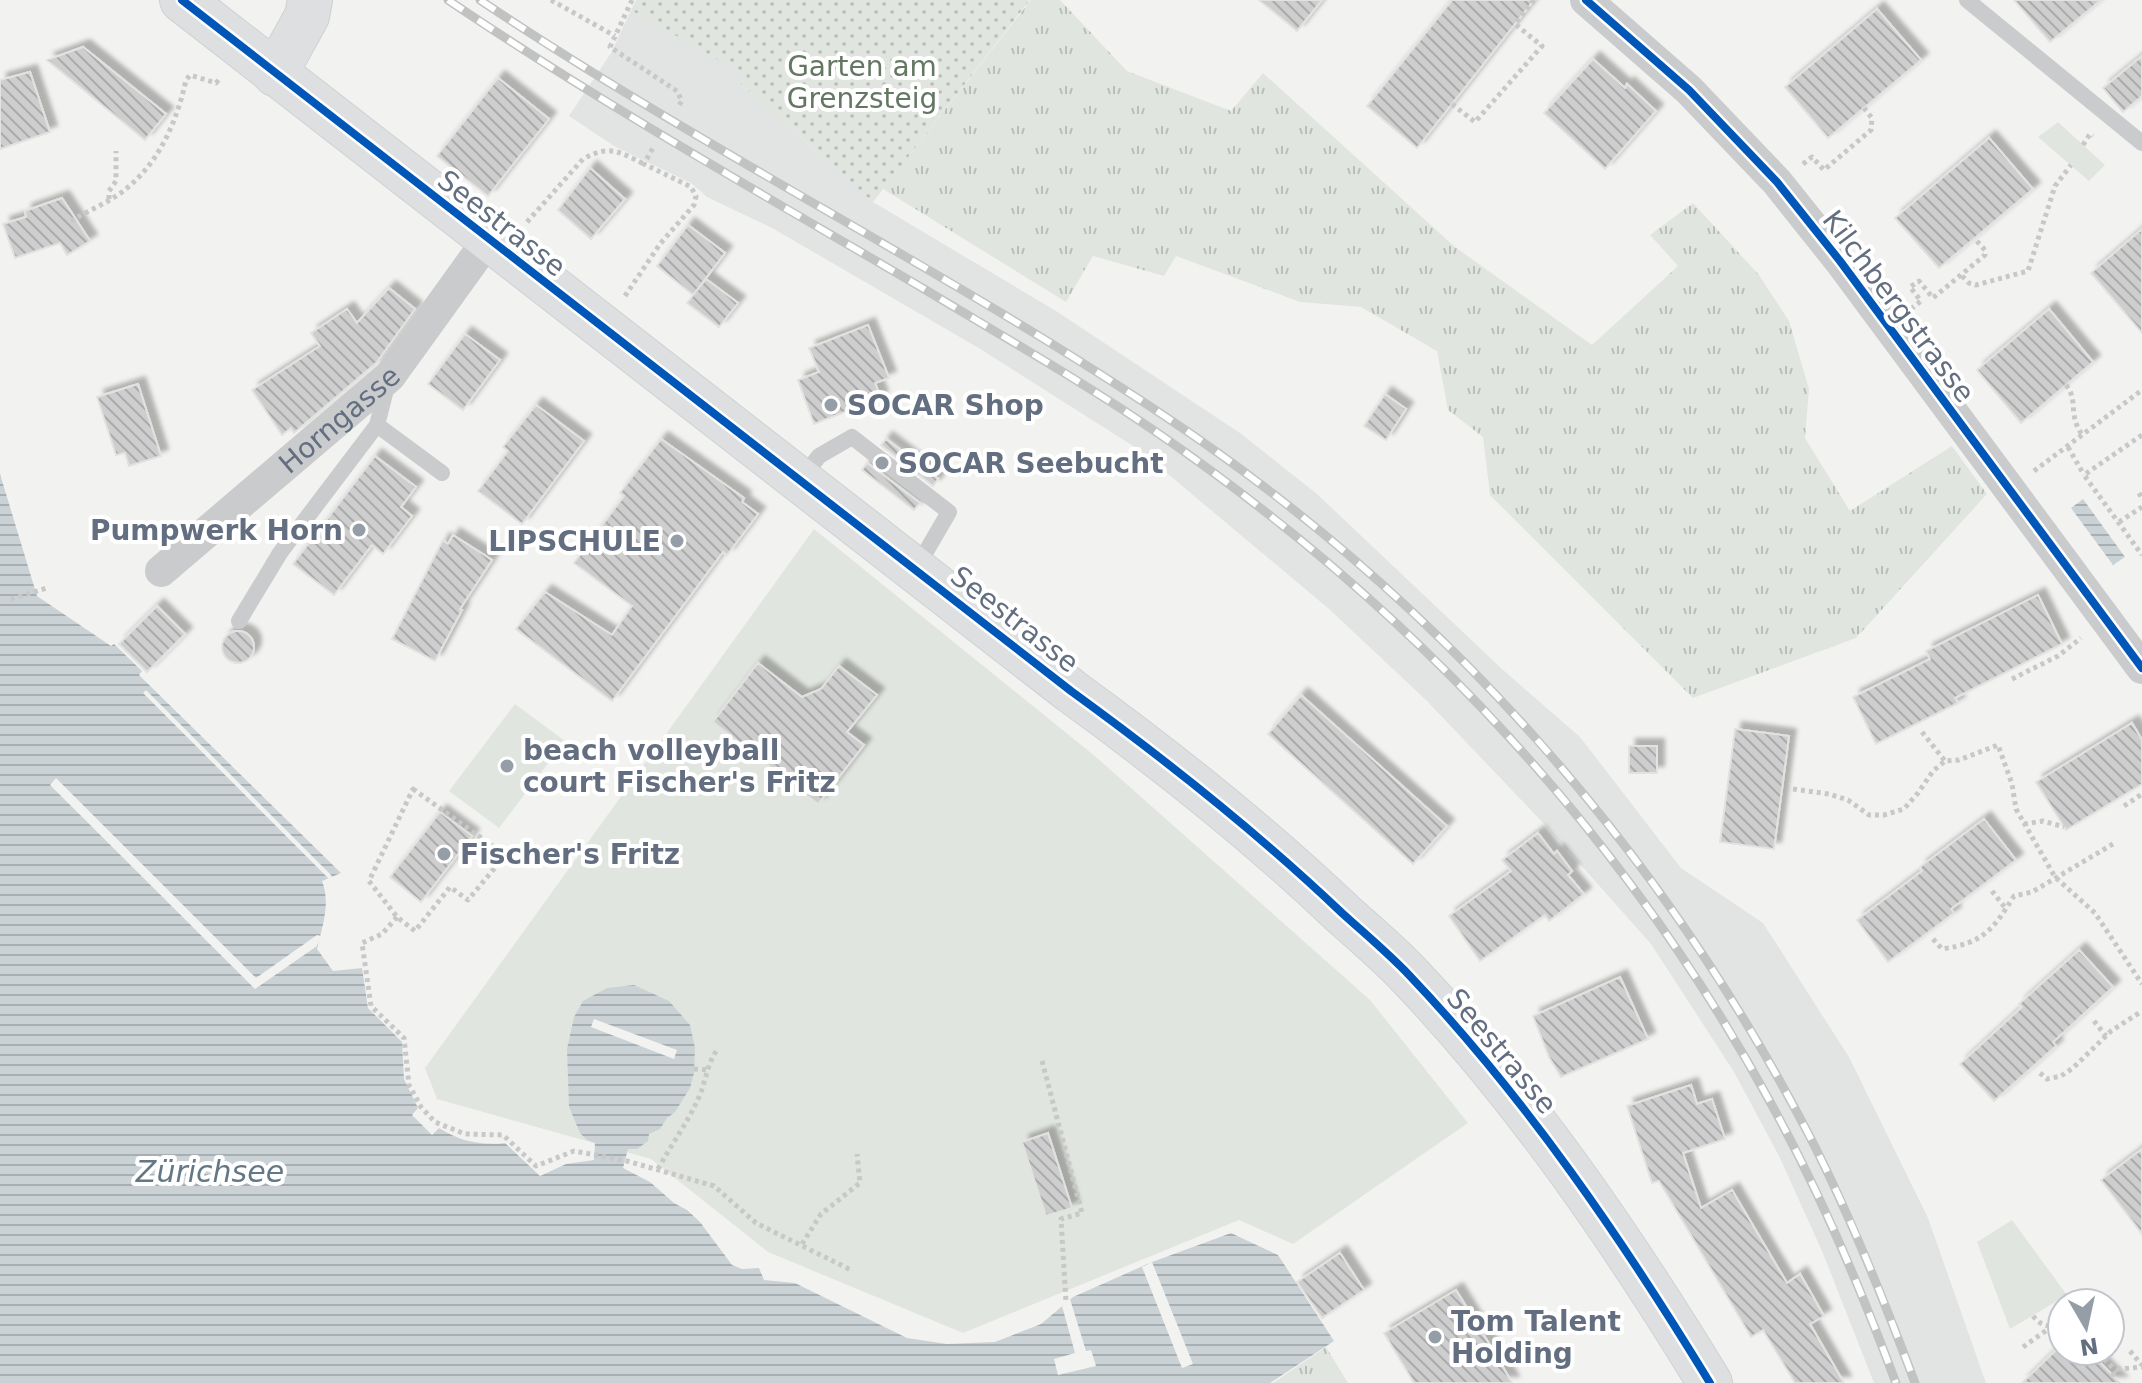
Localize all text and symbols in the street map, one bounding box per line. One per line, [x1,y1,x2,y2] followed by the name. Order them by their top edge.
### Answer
[787,50,937,115] park label: Garten am Grenzsteig
[431,163,572,283] street label: Seestrasse
[1816,204,1981,409] street label: Kilchbergstrasse
[272,359,407,480] street label: Horngasse
[847,389,1044,422] place label: SOCAR Shop
[822,396,840,414] marker: SOCAR Shop
[898,447,1164,480] place label: SOCAR Seebucht
[873,454,891,472] marker: SOCAR Seebucht
[90,514,343,547] place label: Pumpwerk Horn
[350,521,368,539] marker: Pumpwerk Horn
[488,525,661,558] place label: LIPSCHULE
[668,532,686,550] marker: LIPSCHULE
[944,559,1085,679] street label: Seestrasse
[523,734,836,799] place label: beach volleyball court Fischer's Fritz
[498,757,516,775] marker: beach volleyball court Fischer's Fritz
[460,838,680,871] place label: Fischer's Fritz
[435,845,453,863] marker: Fischer's Fritz
[1440,982,1563,1120] street label: Seestrasse
[135,1154,284,1189] water label: Zürichsee
[2046,1287,2126,1367] north arrow
[1451,1305,1621,1370] place label: Tom Talent Holding
[1426,1328,1444,1346] marker: Tom Talent Holding
[2078,1332,2100,1360] text: N

